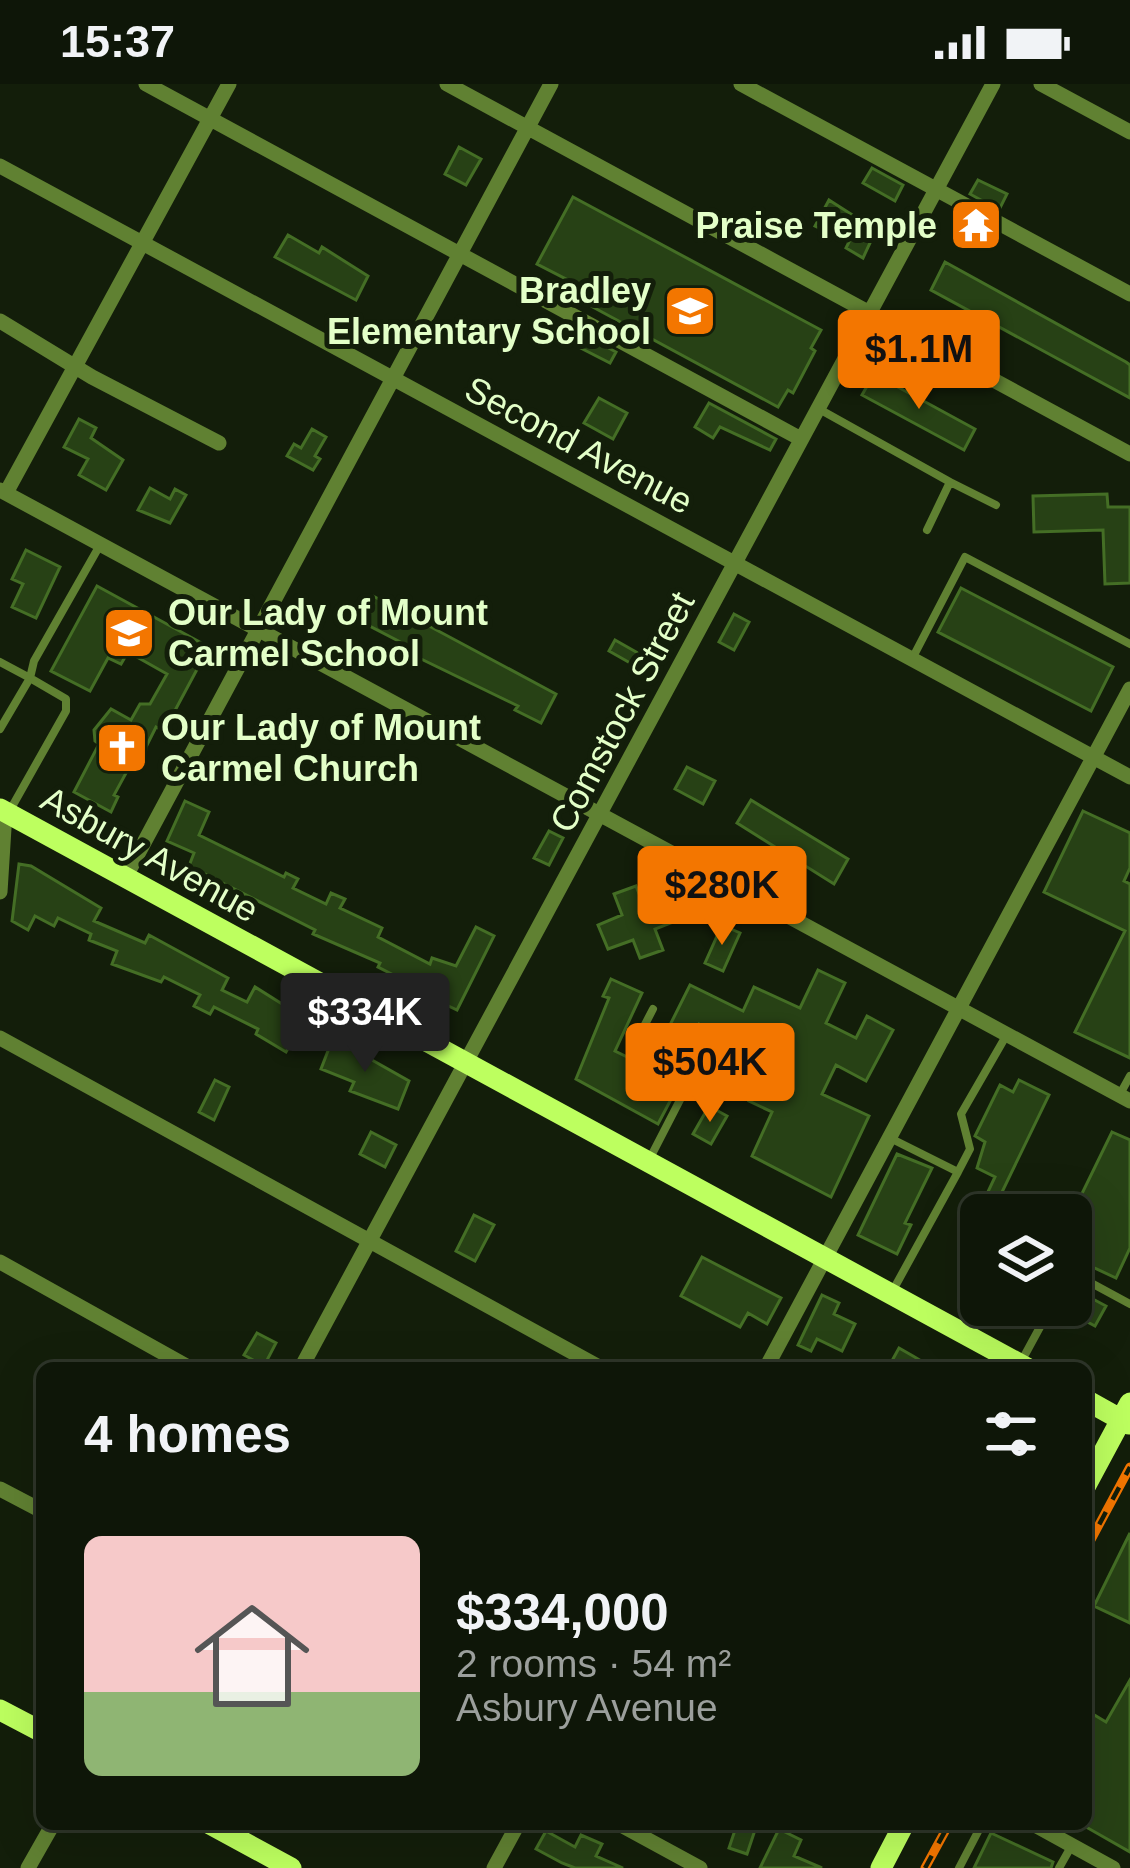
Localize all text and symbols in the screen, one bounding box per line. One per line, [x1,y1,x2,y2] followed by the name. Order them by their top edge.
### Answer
[60,16,175,67] text: 15:37
[948,197,1004,253] temple icon: Praise Temple
[696,205,937,246] place label: Praise Temple
[327,270,651,352] place label: Bradley Elementary School
[662,283,718,339] school or university icon: Bradley Elementary School
[835,310,1003,412] pin: $1.1M
[865,327,973,370] text: $1.1M
[458,368,700,522] street label: Second Avenue
[541,585,703,839] street label: Comstock Street
[168,592,488,674] place label: Our Lady of Mount Carmel School
[101,605,157,661] school or university icon: Our Lady of Mount Carmel School
[161,707,481,789] place label: Our Lady of Mount Carmel Church
[94,720,150,776] church icon: Our Lady of Mount Carmel Church
[34,778,266,930] street label: Asbury Avenue
[638,846,806,948] pin: $280K
[665,863,779,906] text: $280K
[281,973,449,1075] pin: $334K
[308,990,422,1033] text: $334K
[626,1023,794,1125] pin: $504K
[653,1040,767,1083] text: $504K
[960,1194,1092,1326] map controls
[960,1194,1092,1326] button: layers
[978,1401,1044,1467] icon: filters
[84,1406,291,1463] text: 4 homes
[180,1584,324,1728] icon: home
[456,1584,669,1641] text: $334,000
[456,1642,731,1685] text: 2 rooms · 54 m²
[456,1686,718,1729] text: Asbury Avenue

